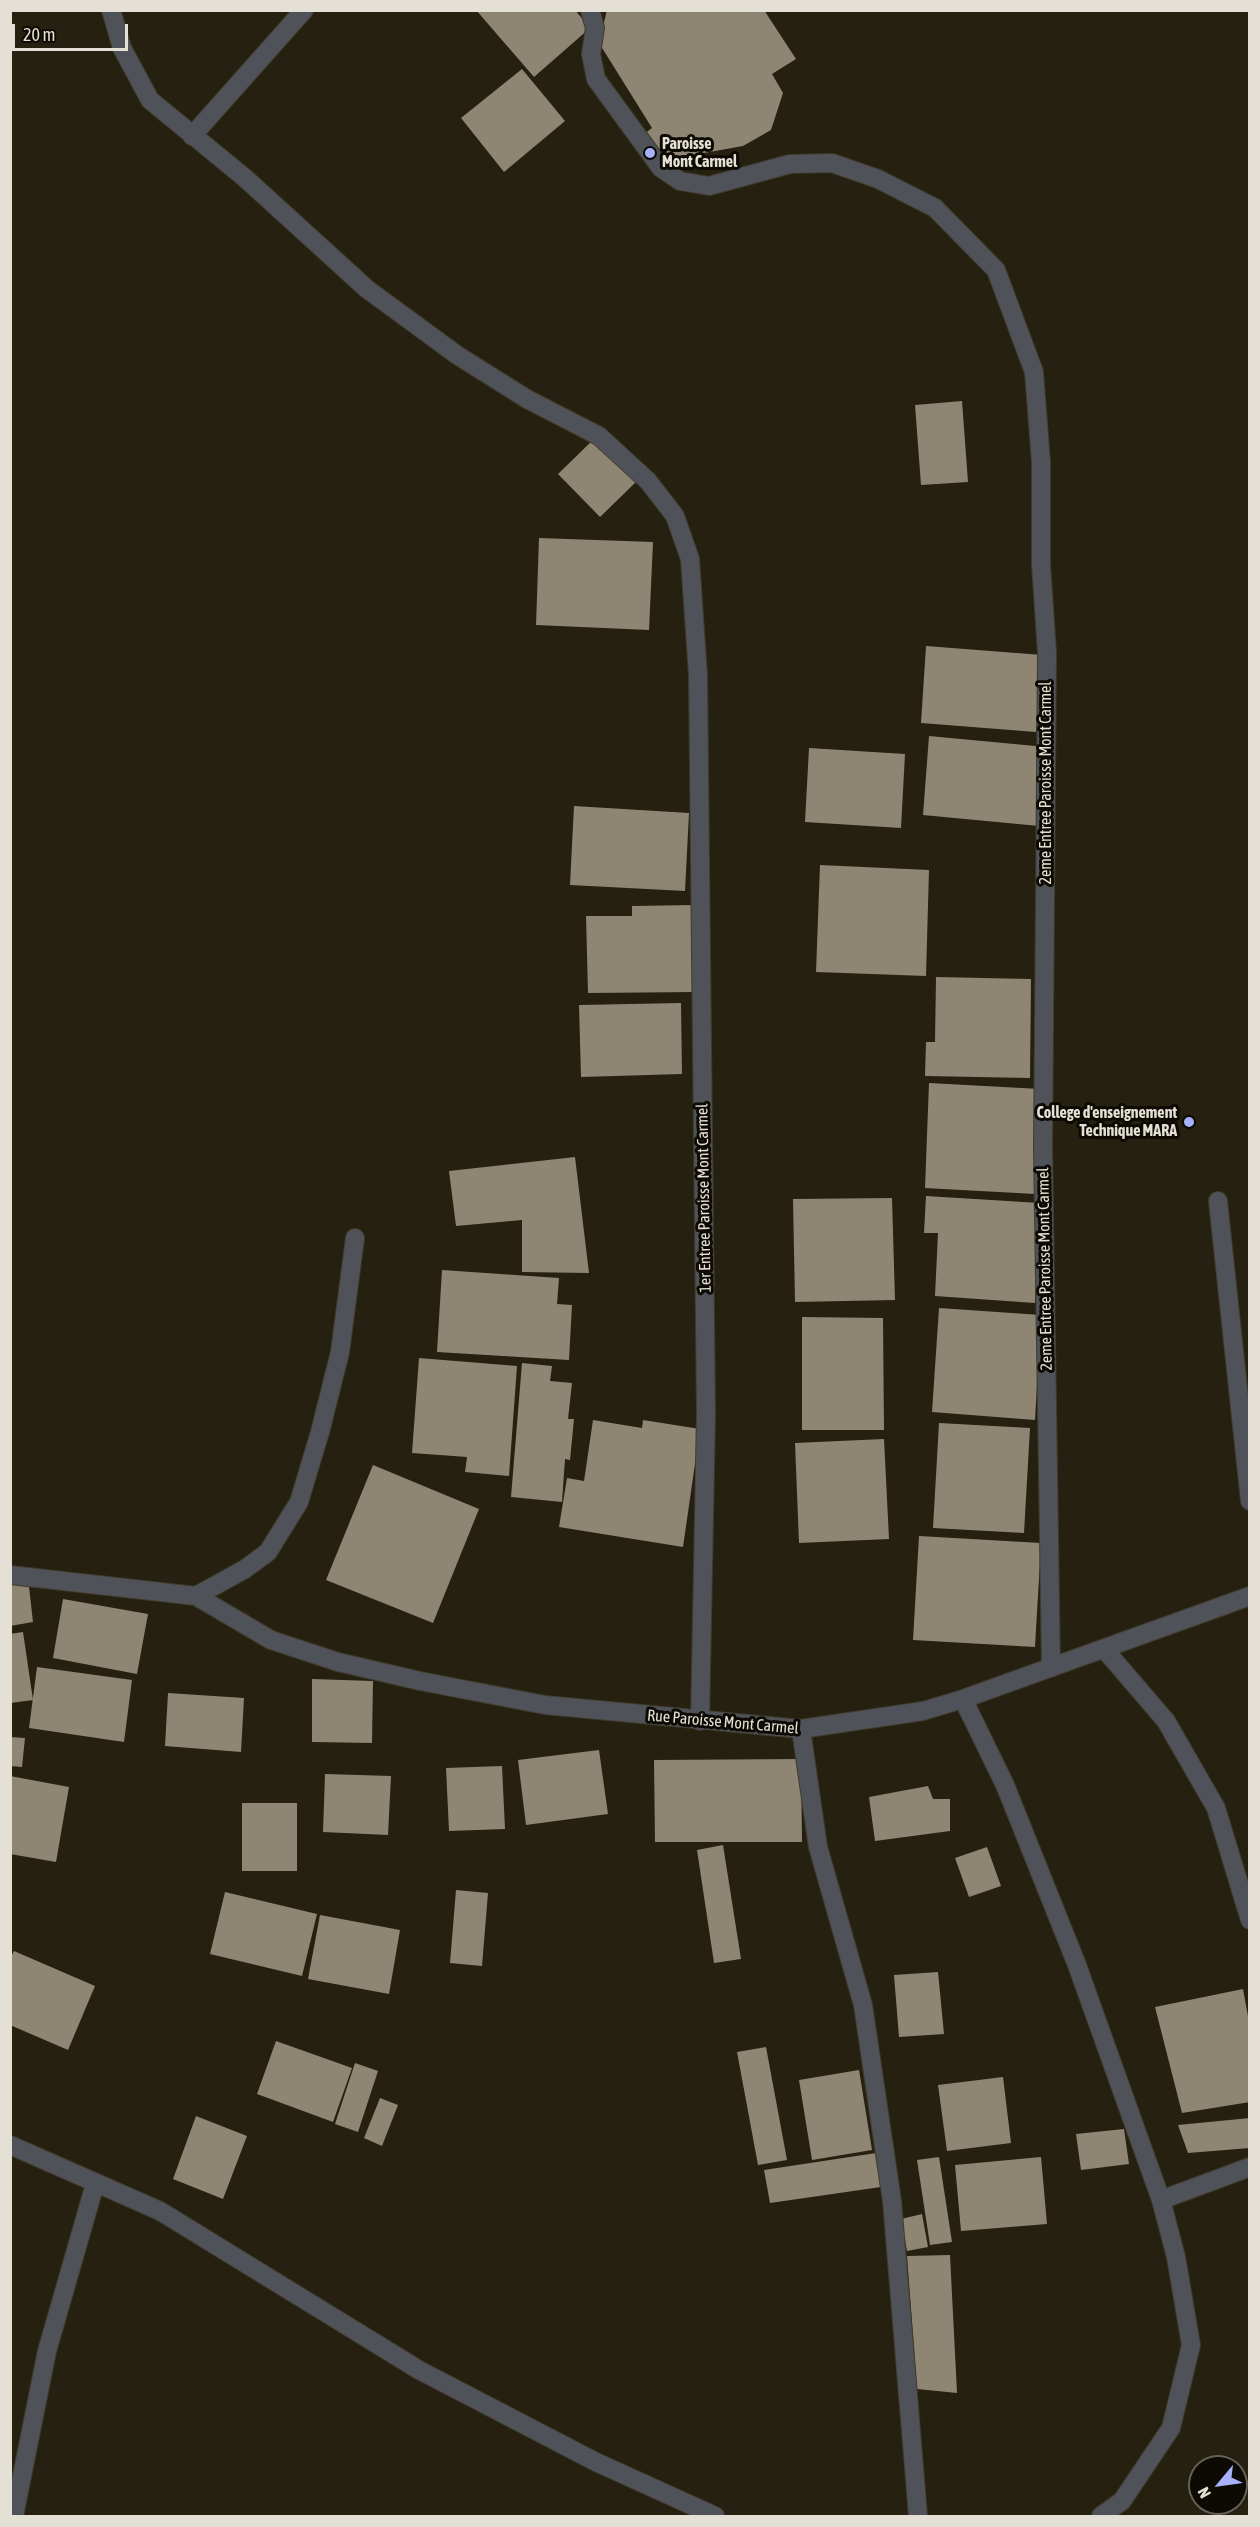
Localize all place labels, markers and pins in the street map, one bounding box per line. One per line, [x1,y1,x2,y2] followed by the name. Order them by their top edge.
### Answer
[662,134,737,172] place label: Paroisse Mont Carmel
[643,146,657,160] marker: Paroisse Mont Carmel
[1036,1103,1177,1141] place label: College d'enseignement Technique MARA
[1182,1115,1196,1129] marker: College d'enseignement Technique MARA

